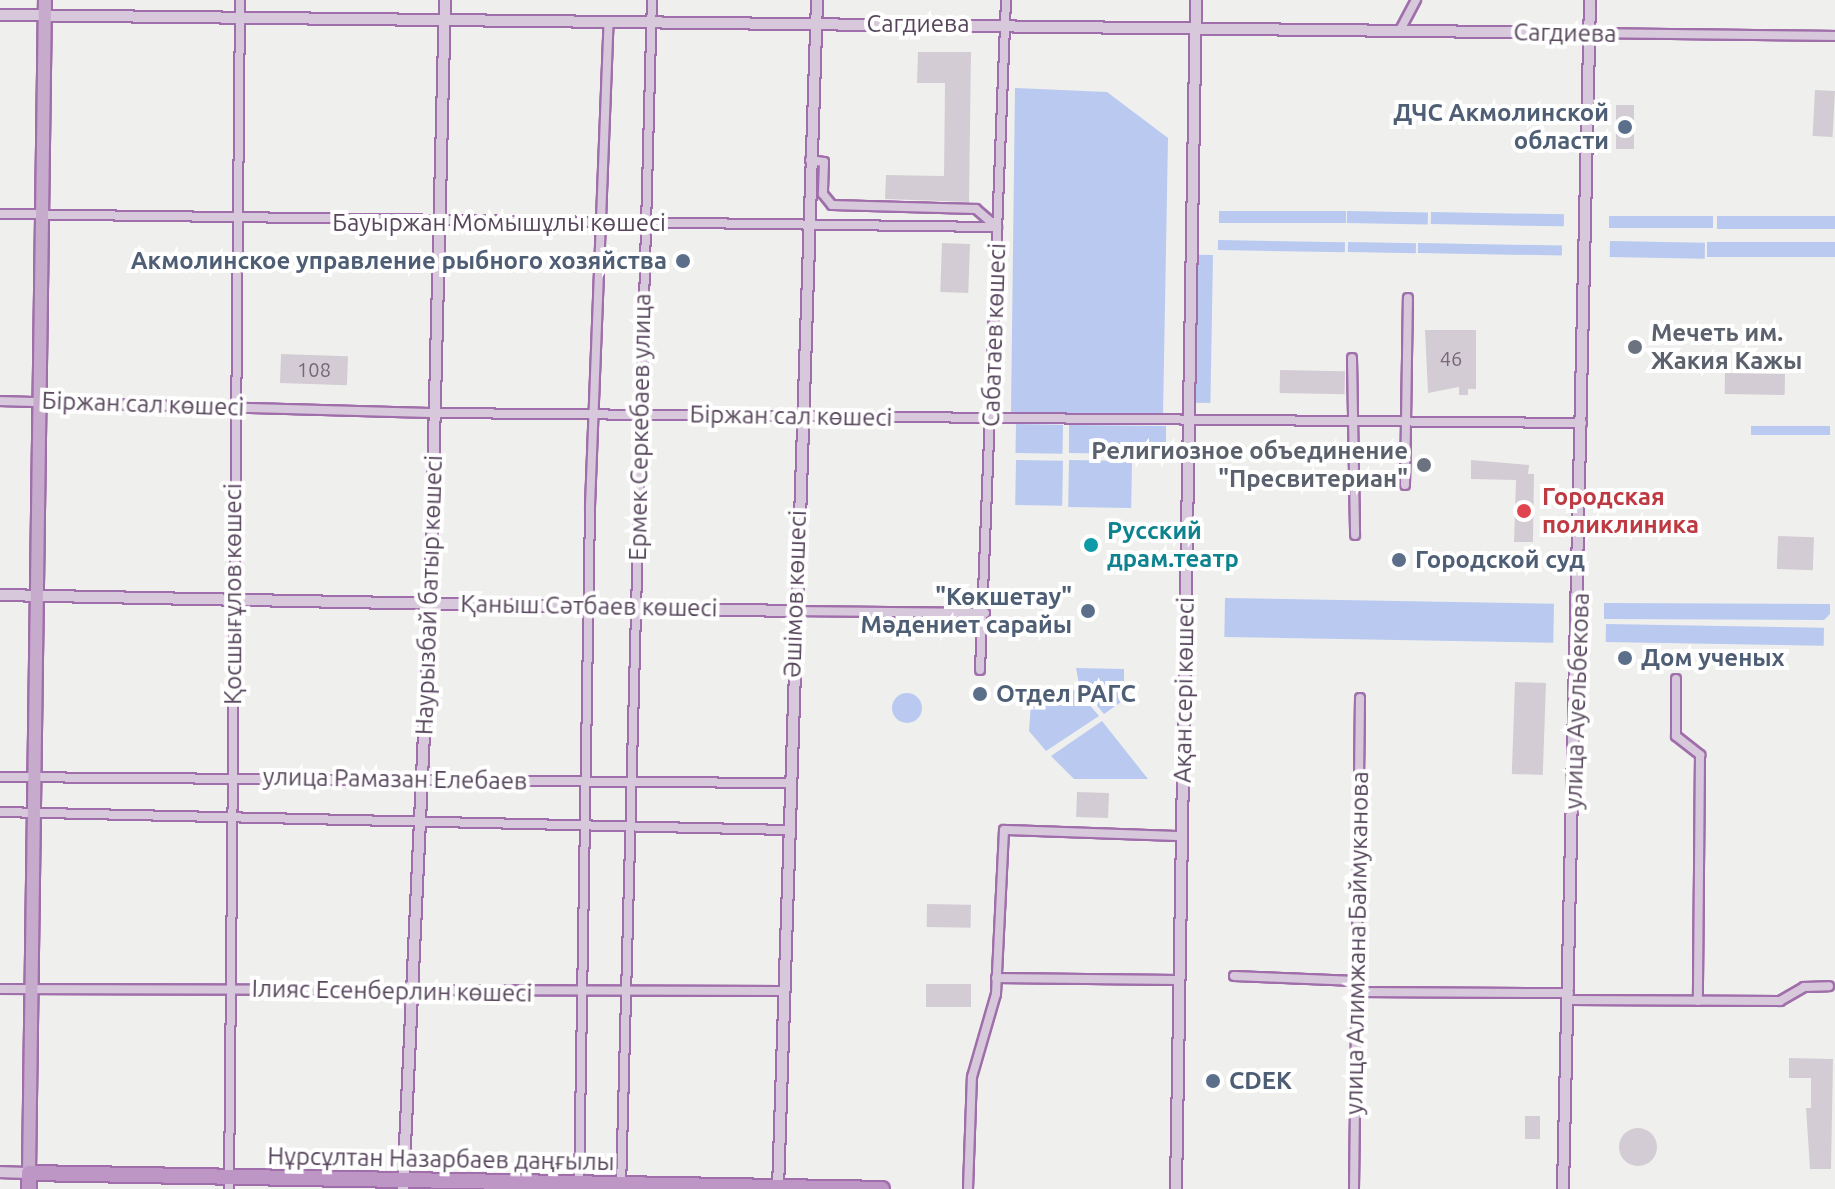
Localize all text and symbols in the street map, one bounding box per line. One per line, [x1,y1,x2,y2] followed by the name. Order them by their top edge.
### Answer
[866,10,970,38] street label: Сагдиева
[1513,18,1617,48] street label: Сагдиева
[1393,99,1609,155] place label: ДЧС Акмолинской области
[1616,118,1634,136] marker: ДЧС Акмолинской области
[332,209,666,237] street label: Бауыржан Момышұлы көшесі
[976,243,1012,427] street label: Сабатаев көшесі
[131,247,667,275] place label: Акмолинское управление рыбного хозяйства
[674,252,692,270] marker: Акмолинское управление рыбного хозяйства
[623,293,657,561] street label: Ермек Серкебаев улица
[1651,319,1802,375] place label: Мечеть им. Жакия Кажы
[1626,338,1644,356] marker: Мечеть им. Жакия Кажы
[1440,346,1462,370] house number: 46
[297,357,331,381] house number: 108
[41,386,245,422] street label: Біржан сал көшесі
[689,400,893,432] street label: Біржан сал көшесі
[1091,437,1408,493] place label: Религиозное объединение "Пресвитериан"
[410,455,448,735] street label: Наурызбай батыр көшесі
[1415,456,1433,474] marker: Религиозное объединение "Пресвитериан"
[219,483,247,705] street label: Қосшығұлов көшесі
[1542,483,1699,539] place label: Городская поликлиника
[1513,500,1535,522] marker: Городская поликлиника
[778,510,812,678] street label: Әшімов көшесі
[1107,517,1239,573] place label: Русский драм.театр
[1082,536,1100,554] marker: Русский драм.театр
[1415,546,1585,574] place label: Городской суд
[1390,551,1408,569] marker: Городской суд
[861,583,1072,639] place label: "Көкшетау" Мәдениет сарайы
[460,589,718,623] street label: Қаныш Сәтбаев көшесі
[1559,592,1595,810] street label: улица Ауельбекова
[1168,597,1200,783] street label: Ақан сері көшесі
[1079,602,1097,620] marker: "Көкшетау" Мәдениет сарайы
[1641,644,1785,672] place label: Дом ученых
[1616,649,1634,667] marker: Дом ученых
[996,680,1136,708] place label: Отдел РАГС
[971,685,989,703] marker: Отдел РАГС
[263,762,527,796] street label: улица Рамазан Елебаев
[1340,771,1374,1115] street label: улица Алимжана Баймуканова
[251,974,533,1008] street label: Ілияс Есенберлин көшесі
[1229,1067,1292,1095] place label: CDEK
[1204,1072,1222,1090] marker: CDEK
[267,1142,615,1176] street label: Нұрсұлтан Назарбаев даңғылы

